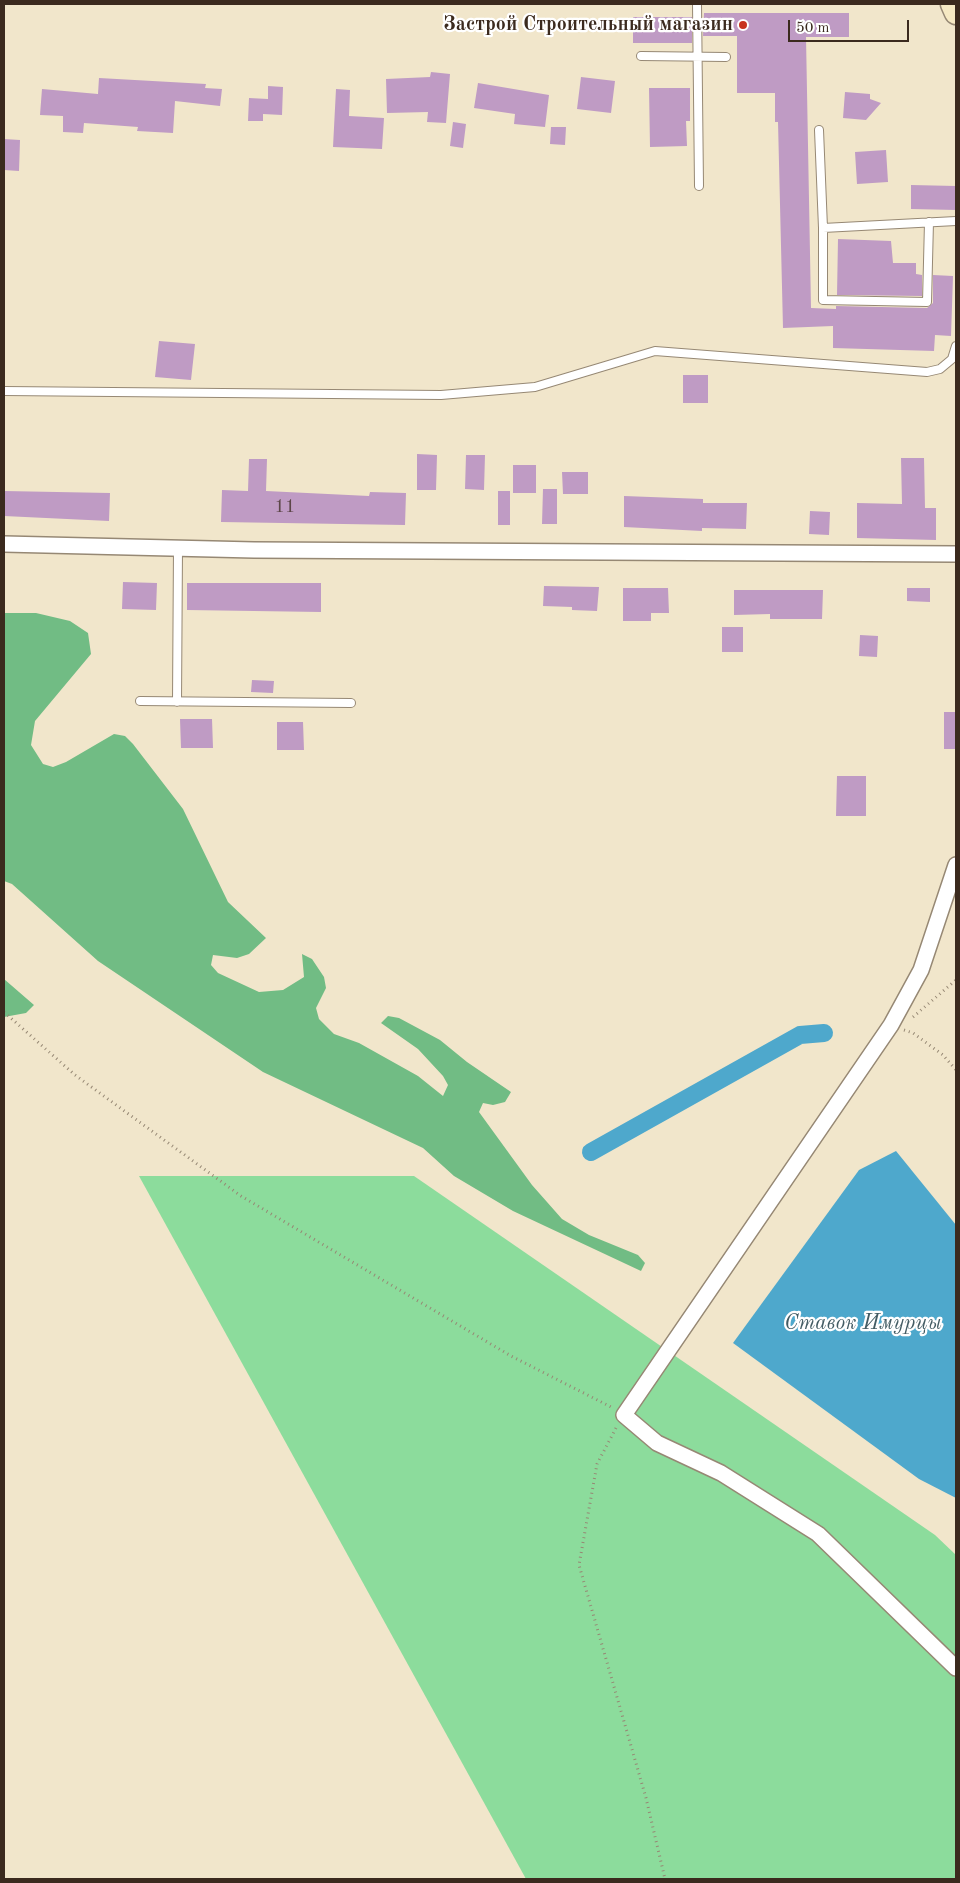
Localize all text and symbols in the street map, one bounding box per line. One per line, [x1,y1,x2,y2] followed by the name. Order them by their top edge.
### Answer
[790,10,911,42] scale bar
[443,13,733,37] place label: Застрой Строительный магазин
[737,19,749,31] marker: Застрой Строительный магазин
[796,21,830,36] text: 50 m
[275,496,295,518] house number: 11
[784,1310,942,1336] water label: Ставок Имурцы

